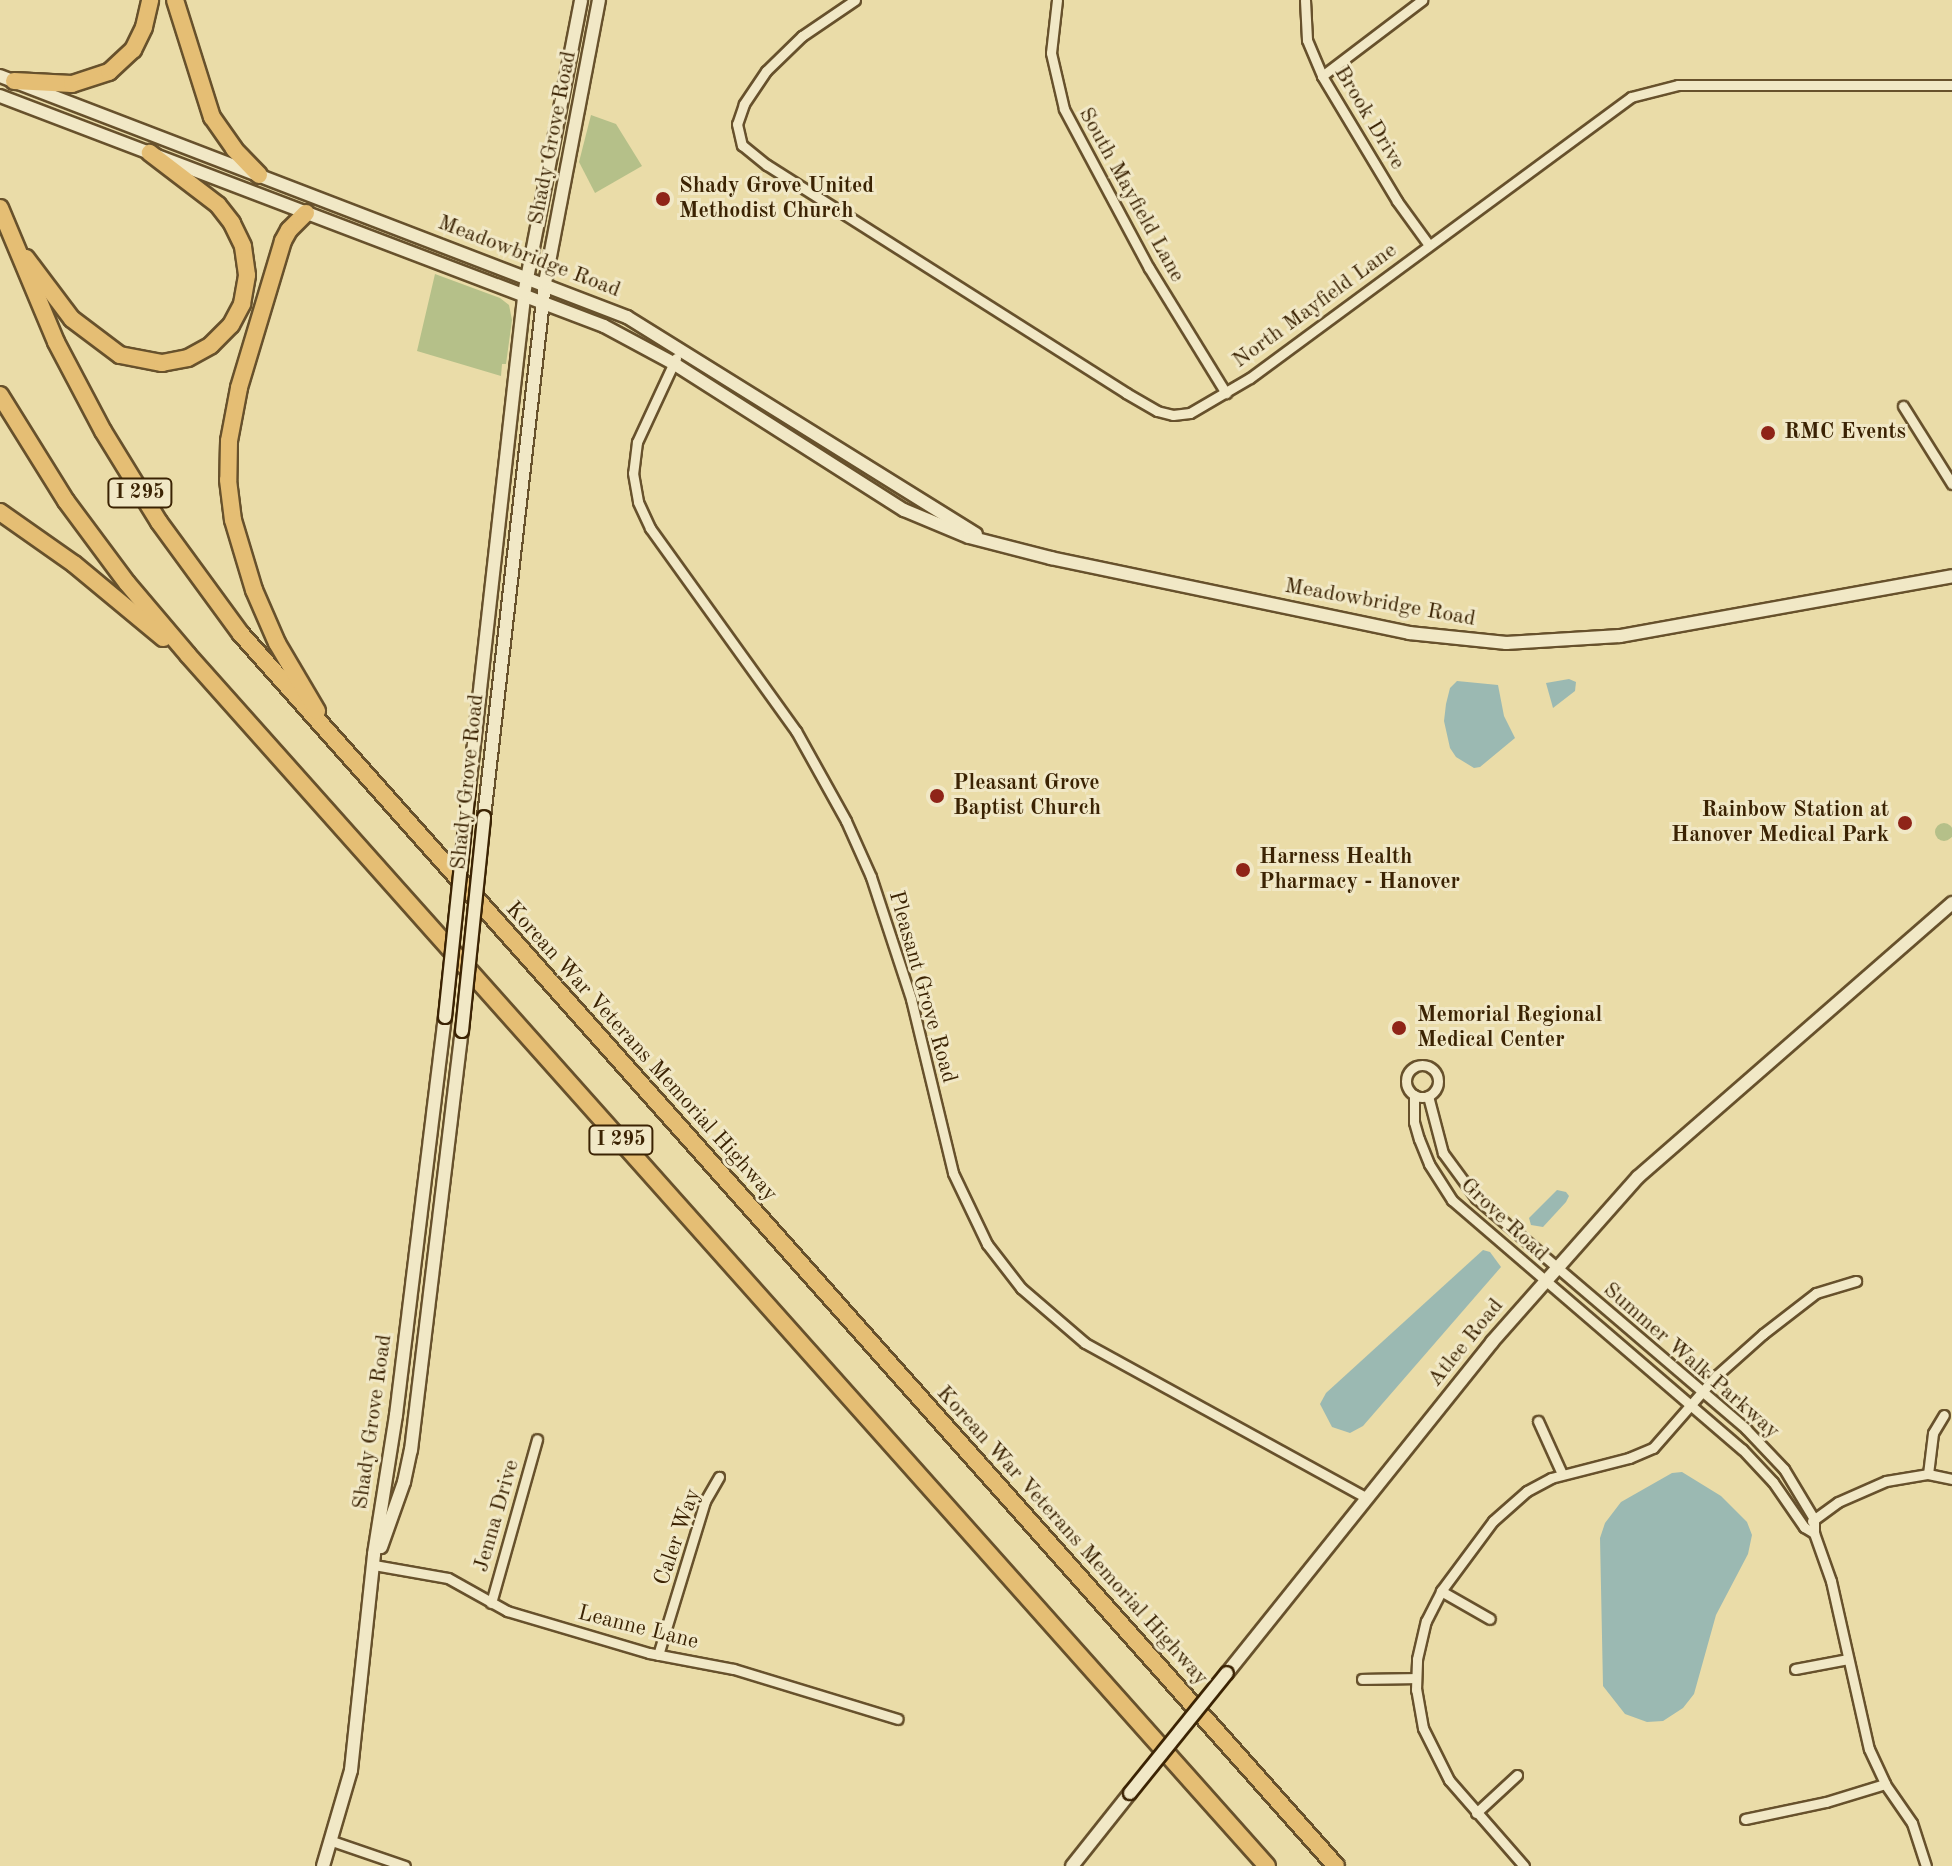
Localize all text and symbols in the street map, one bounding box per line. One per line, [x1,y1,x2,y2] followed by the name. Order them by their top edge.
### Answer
[523,49,583,227] street label: Shady Grove Road
[1328,61,1410,175] street label: Brook Drive
[1072,103,1190,287] street label: South Mayfield Lane
[679,173,874,224] place label: Shady Grove United Methodist Church
[654,190,672,208] marker: Shady Grove United Methodist Church
[434,210,624,304] street label: Meadowbridge Road
[1228,238,1402,374] street label: North Mayfield Lane
[1784,420,1906,446] place label: RMC Events
[1759,424,1777,442] marker: RMC Events
[106,477,174,509] road number: I 295
[1282,573,1478,633] street label: Meadowbridge Road
[446,693,490,871] street label: Shady Grove Road
[953,770,1101,822] place label: Pleasant Grove Baptist Church
[928,787,946,805] marker: Pleasant Grove Baptist Church
[1671,797,1889,848] place label: Rainbow Station at Hanover Medical Park
[1896,814,1914,832] marker: Rainbow Station at Hanover Medical Park
[1259,844,1460,896] place label: Harness Health Pharmacy - Hanover
[1234,861,1252,879] marker: Harness Health Pharmacy - Hanover
[882,888,962,1086] street label: Pleasant Grove Road
[499,897,783,1207] street label: Korean War Veterans Memorial Highway
[1417,1002,1602,1054] place label: Memorial Regional Medical Center
[1388,1017,1410,1039] marker: Memorial Regional Medical Center
[587,1124,655,1156] road number: I 295
[1454,1173,1554,1267] street label: Grove Road
[1597,1277,1785,1445] street label: Summer Walk Parkway
[1422,1294,1510,1392] street label: Atlee Road
[348,1333,398,1511] street label: Shady Grove Road
[930,1381,1214,1691] street label: Korean War Veterans Memorial Highway
[468,1457,526,1575] street label: Jenna Drive
[649,1485,707,1589] street label: Caler Way
[575,1600,701,1656] street label: Leanne Lane

